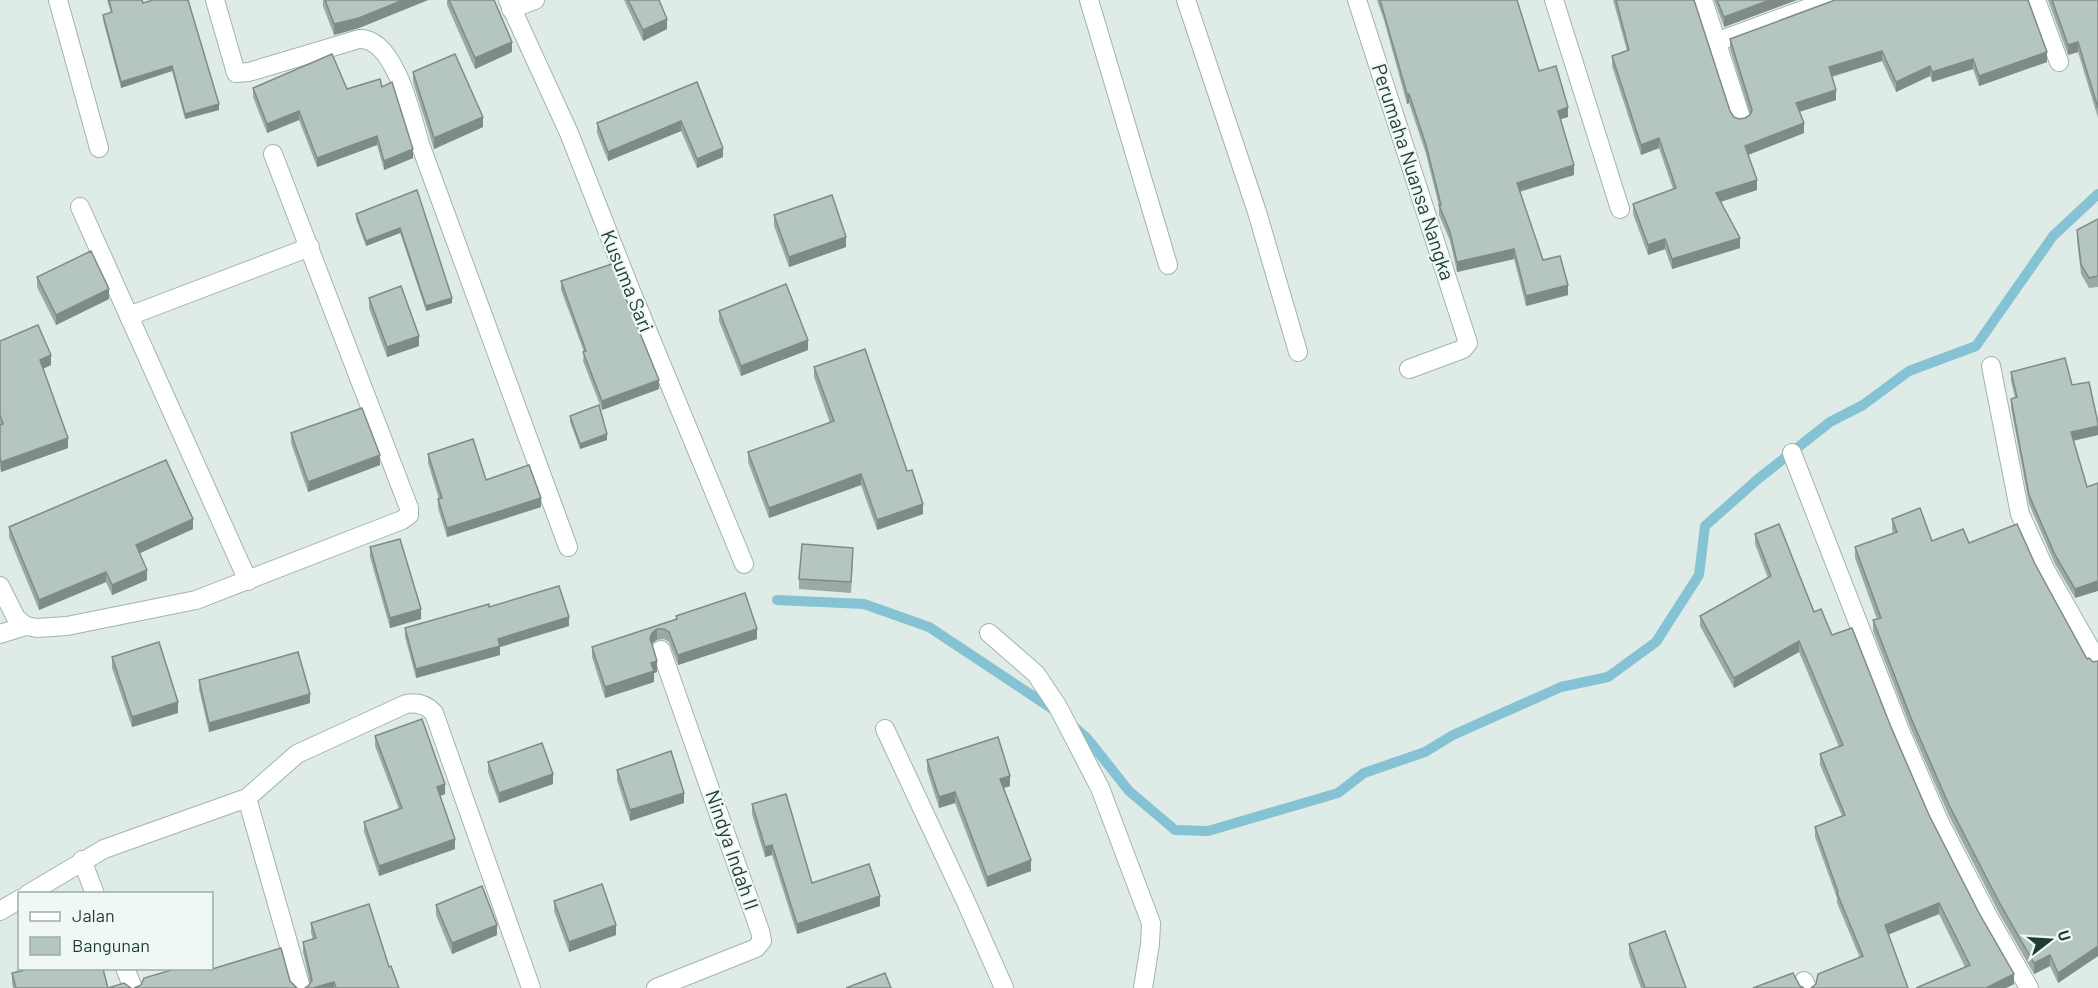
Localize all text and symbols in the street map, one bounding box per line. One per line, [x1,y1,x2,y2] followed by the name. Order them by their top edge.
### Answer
[1368,60,1460,283] street label: Perumaha Nuansa Nangka
[597,226,659,335] street label: Kusuma Sari
[701,786,765,913] street label: Nindya Indah II
[18,892,213,970] legend
[72,904,115,926] text: Jalan
[2020,910,2080,970] north arrow
[2054,928,2075,943] text: U
[72,934,150,956] text: Bangunan

